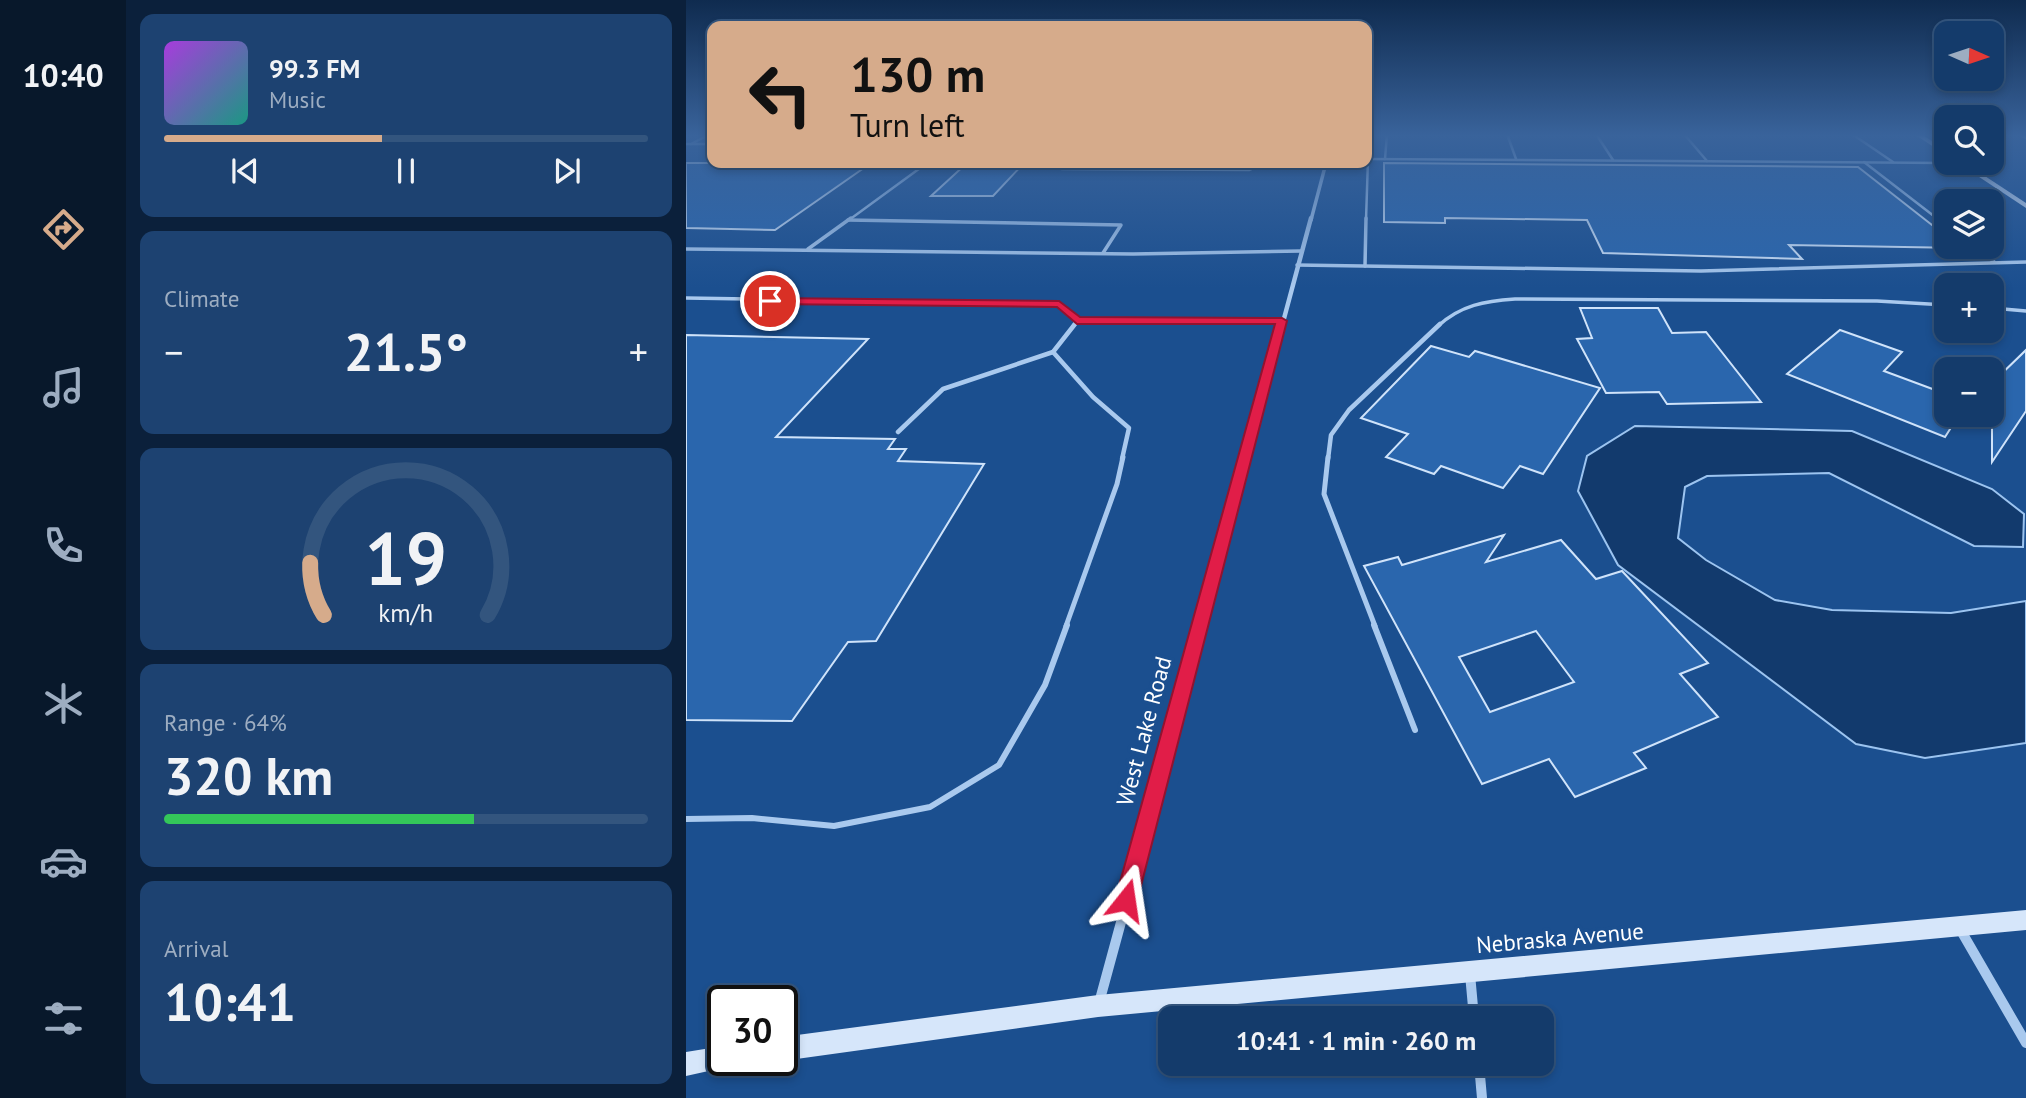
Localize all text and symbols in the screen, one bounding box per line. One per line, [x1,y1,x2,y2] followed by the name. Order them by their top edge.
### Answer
[1934,21,2004,91] north arrow
[1934,21,2004,427] map controls
[850,42,985,106] text: 130 m
[735,49,826,140] icon: left
[269,52,360,85] text: 99.3 FM
[22,54,104,96] text: 10:40
[269,85,326,114] text: Music
[850,104,965,146] text: Turn left
[1934,105,2004,175] button: search
[226,152,264,190] icon: previous
[387,152,425,190] icon: pause
[548,152,586,190] icon: next
[1934,189,2004,259] button: layers
[39,205,88,254] icon: directions
[740,271,800,331] pin
[1934,273,2004,343] button: +
[751,282,789,320] icon: arrive
[164,284,239,313] text: Climate
[344,318,468,385] text: 21.5°
[164,327,183,376] text: −
[629,327,648,376] text: +
[1934,357,2004,427] button: −
[39,363,88,412] icon: music
[365,511,447,605] text: 19
[39,521,88,570] icon: phone
[379,597,433,629] text: km/h
[1110,653,1177,809] street label: West Lake Road
[39,679,88,728] icon: climate
[164,708,287,737] text: Range · 64%
[164,742,333,809] text: 320 km
[39,837,88,886] icon: car
[1089,863,1163,937] position arrow
[1475,916,1645,959] street label: Nebraska Avenue
[164,934,228,963] text: Arrival
[164,968,296,1035] text: 10:41
[707,985,798,1076] speed limit sign: 30
[39,994,88,1043] icon: filters
[1236,1024,1476,1057] text: 10:41 · 1 min · 260 m

